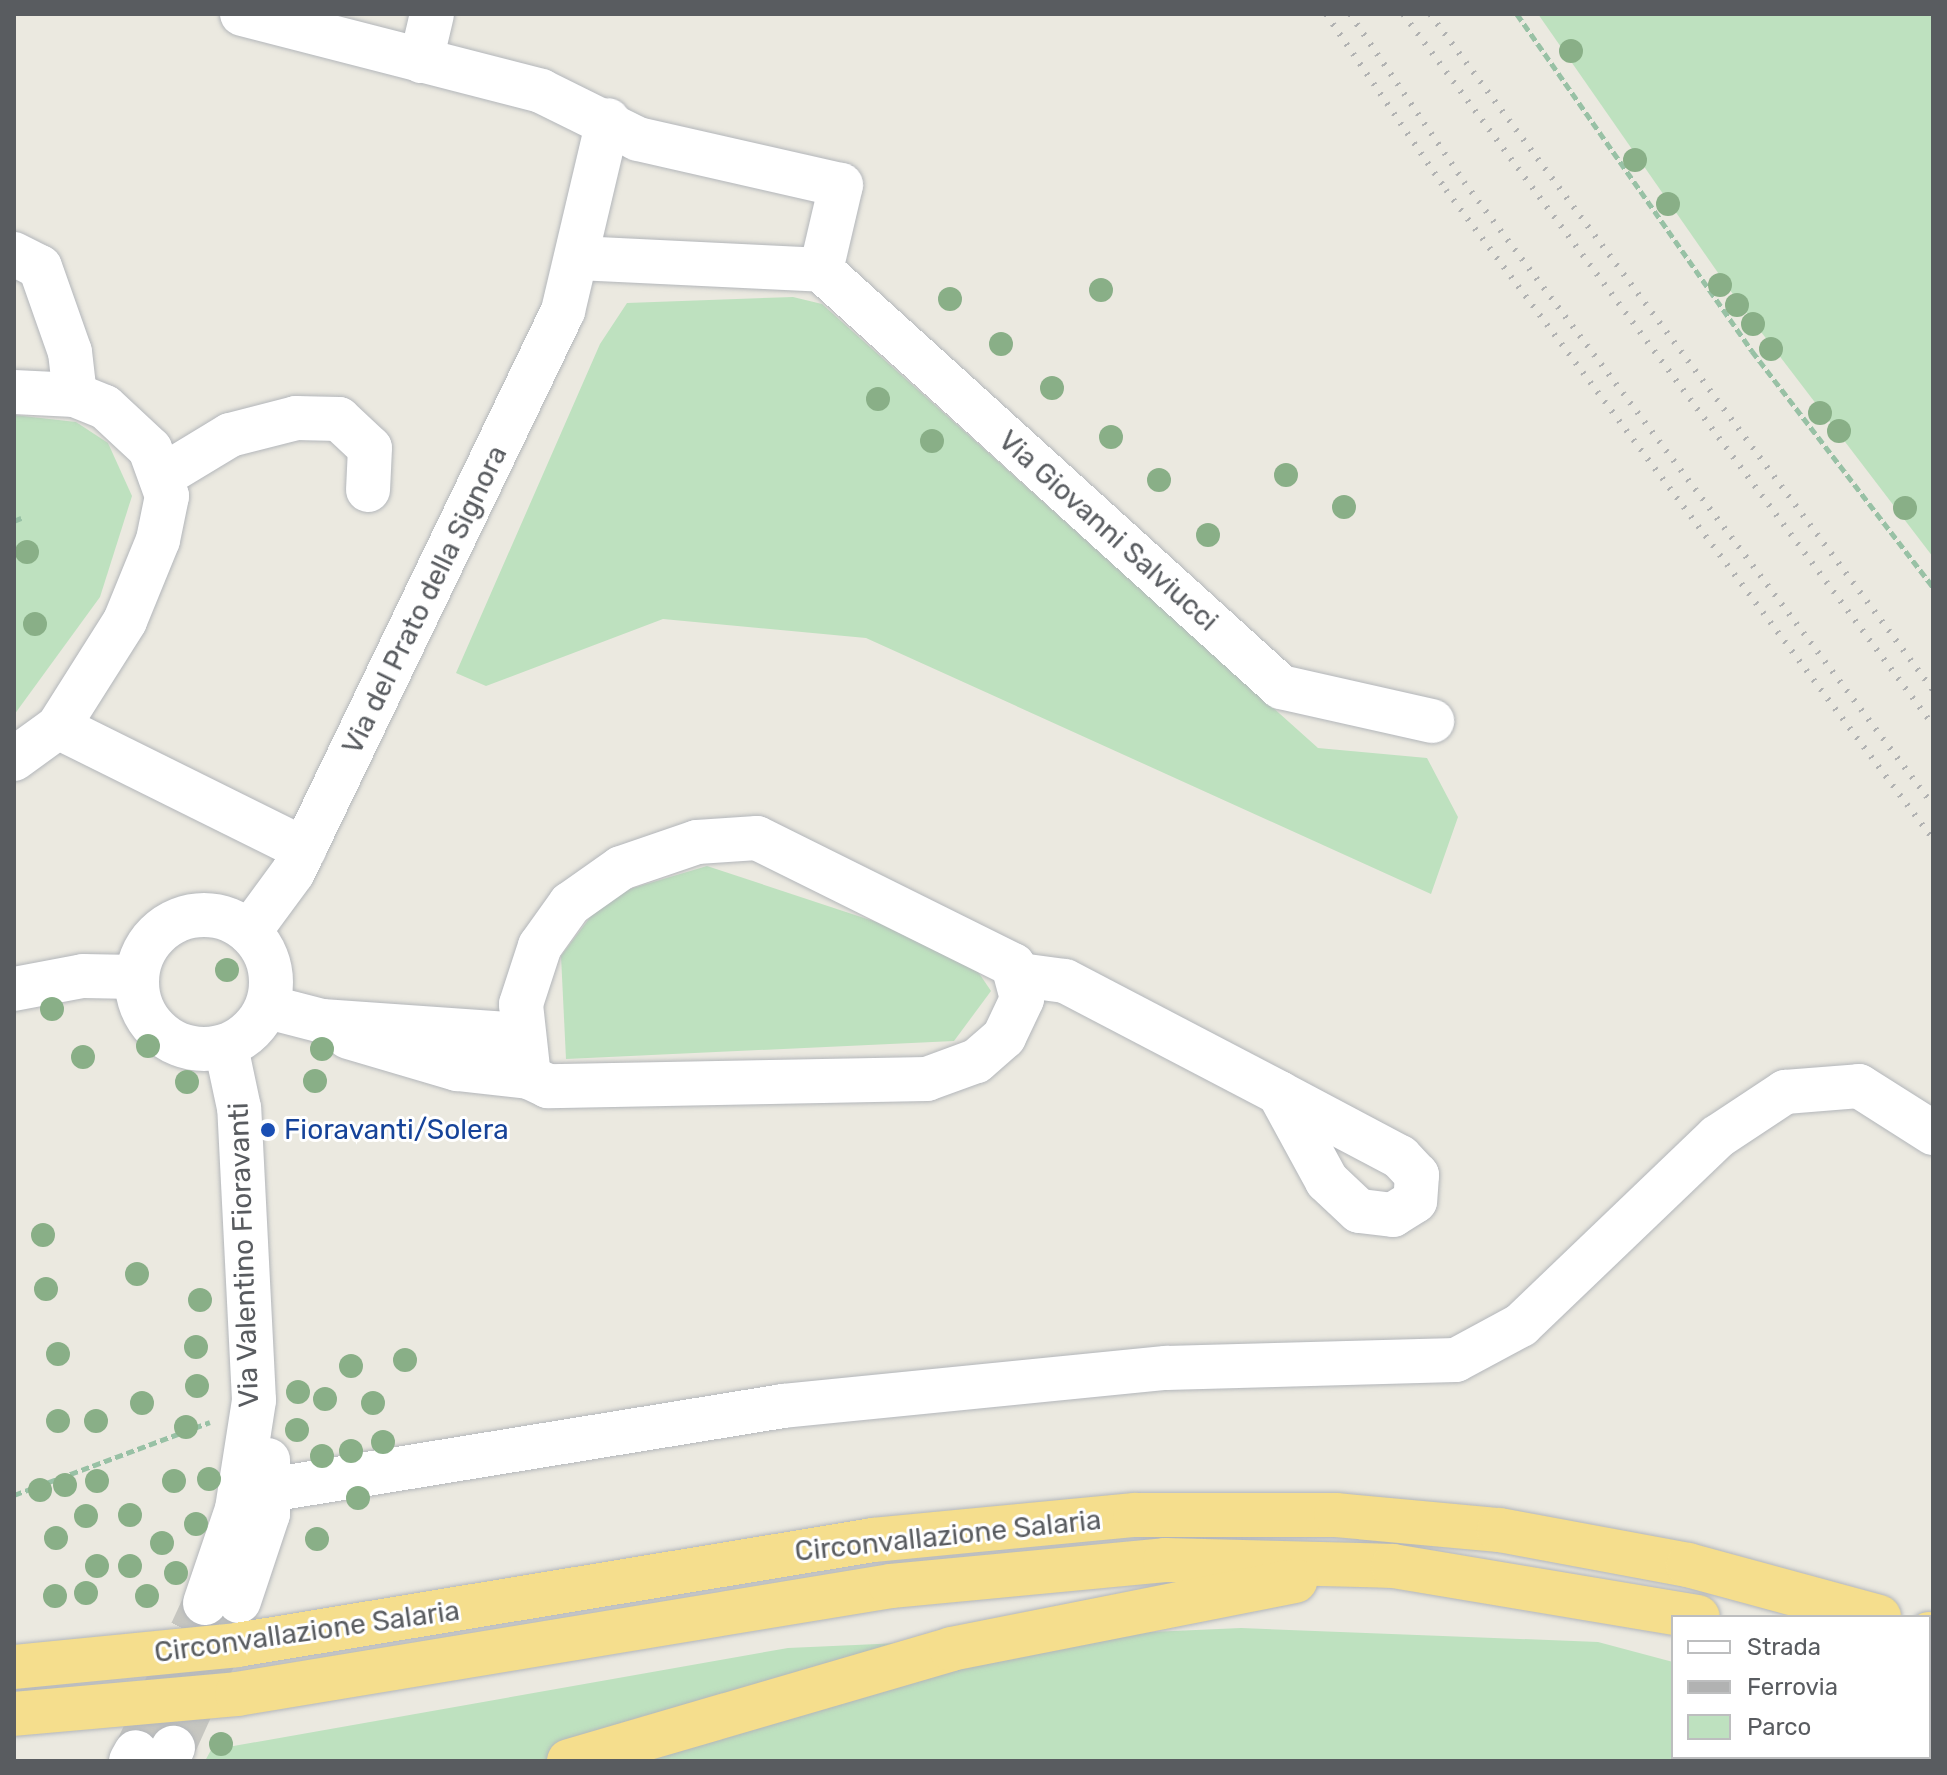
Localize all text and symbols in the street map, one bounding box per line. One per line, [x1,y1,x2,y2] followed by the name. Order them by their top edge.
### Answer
[992,424,1224,638] street label: Via Giovanni Salviucci
[336,440,514,760] street label: Via del Prato della Signora
[222,1101,266,1409] street label: Via Valentino Fioravanti
[284,1113,509,1147] place label: Fioravanti/Solera
[259,1121,277,1139] marker: Fioravanti/Solera
[793,1503,1103,1569] street label: Circonvallazione Salaria
[152,1594,462,1670] street label: Circonvallazione Salaria
[1671,1615,1931,1759] legend
[1747,1633,1821,1661] text: Strada
[1747,1673,1838,1701] text: Ferrovia
[1747,1713,1811,1741] text: Parco

